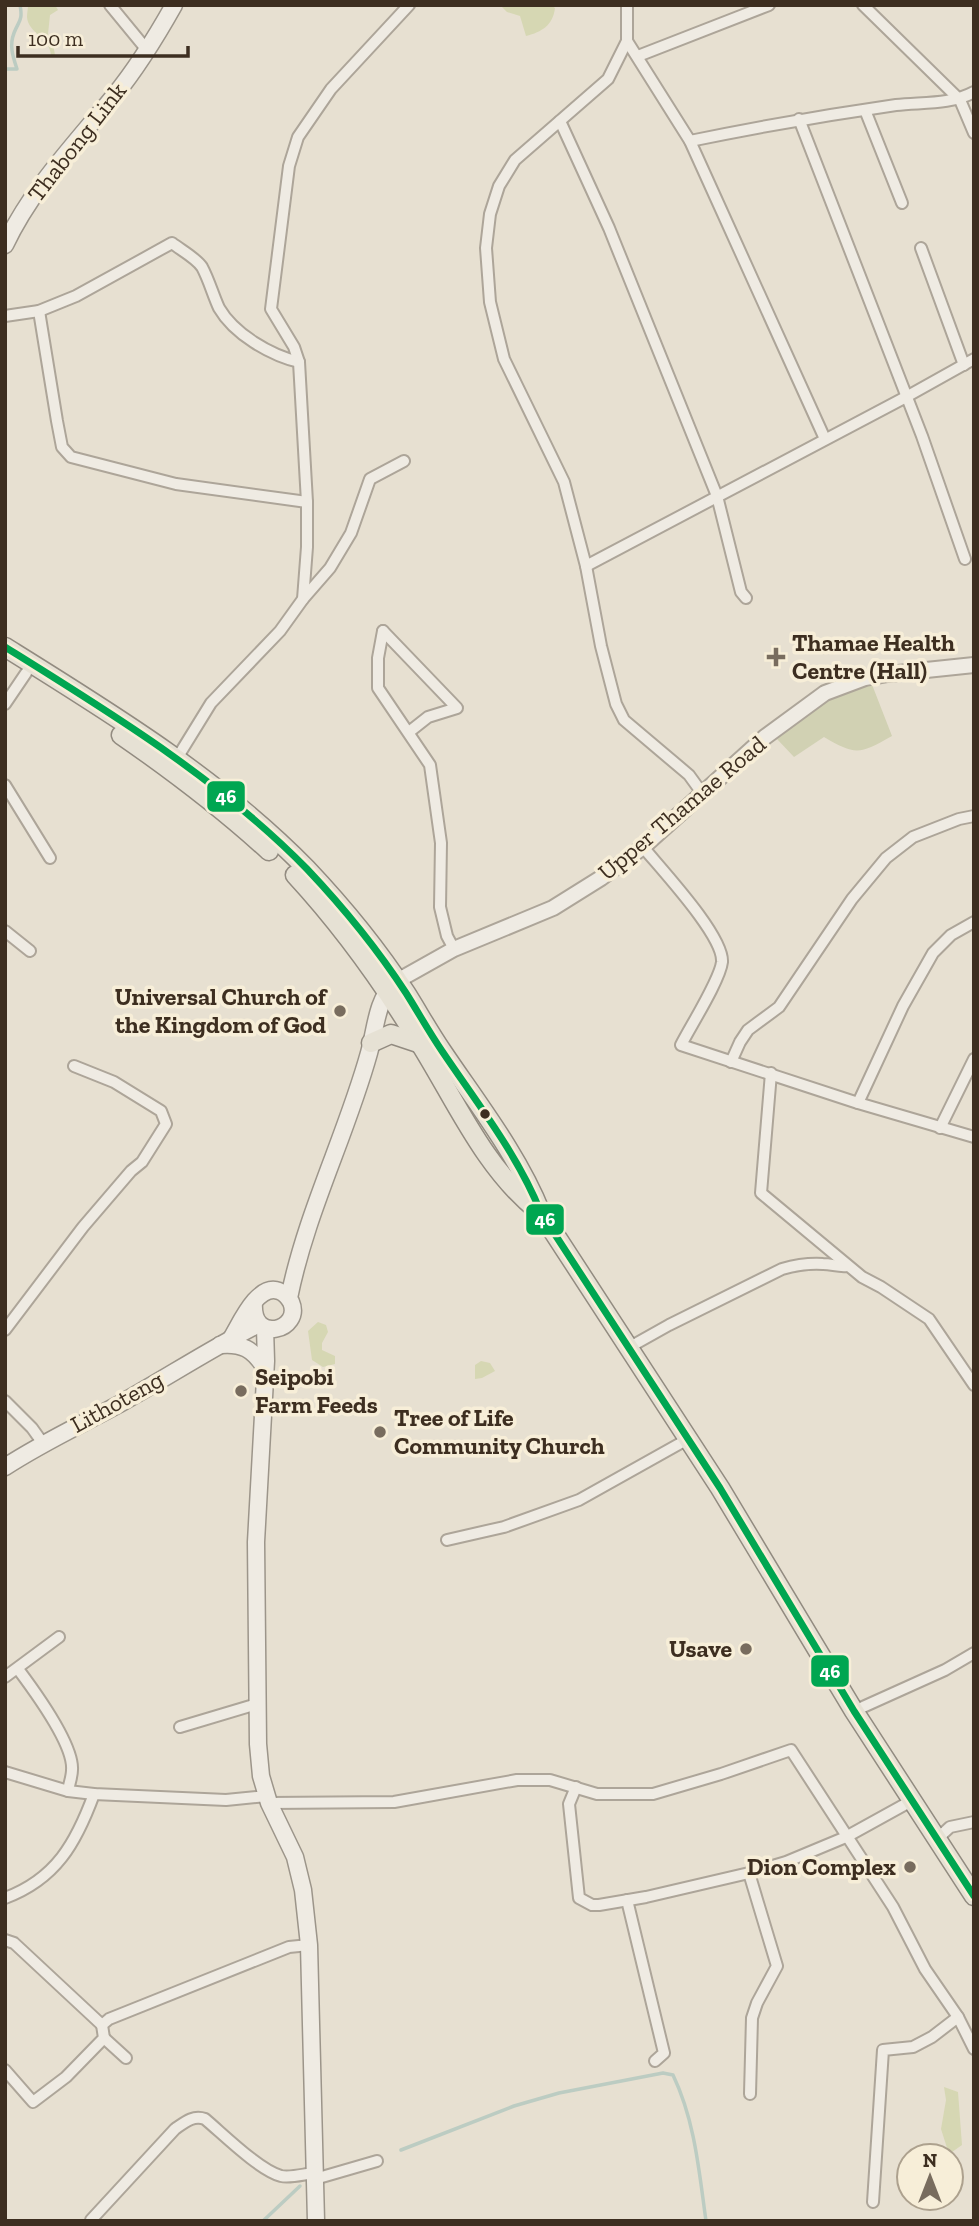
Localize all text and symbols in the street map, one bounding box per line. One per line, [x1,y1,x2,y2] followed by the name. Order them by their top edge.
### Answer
[18,14,187,58] scale bar
[28,26,83,51] text: 100 m
[21,76,132,207] street label: Thabong Link
[792,628,955,685] place label: Thamae Health Centre (Hall)
[766,647,786,667] marker: Thamae Health Centre (Hall)
[592,729,771,886] street label: Upper Thamae Road
[206,780,246,813] line badge: 46
[215,785,237,808] text: 46
[115,982,329,1039] place label: Universal Church of the Kingdom of God
[332,1003,348,1019] marker: Universal Church of the Kingdom of God
[478,1107,492,1121] unlabelled marker
[525,1203,565,1236] line badge: 46
[534,1208,556,1231] text: 46
[255,1362,378,1419] place label: Seipobi Farm Feeds
[65,1364,168,1439] street label: Lithoteng
[233,1383,249,1399] marker: Seipobi Farm Feeds
[394,1403,605,1460] place label: Tree of Life Community Church
[372,1424,388,1440] marker: Tree of Life Community Church
[669,1634,732,1663] place label: Usave
[738,1641,754,1657] marker: Usave
[810,1654,850,1688] line badge: 46
[819,1660,841,1683] text: 46
[747,1852,896,1881] place label: Dion Complex
[902,1859,918,1875] marker: Dion Complex
[895,2142,965,2212] north arrow
[923,2149,937,2172] text: N

